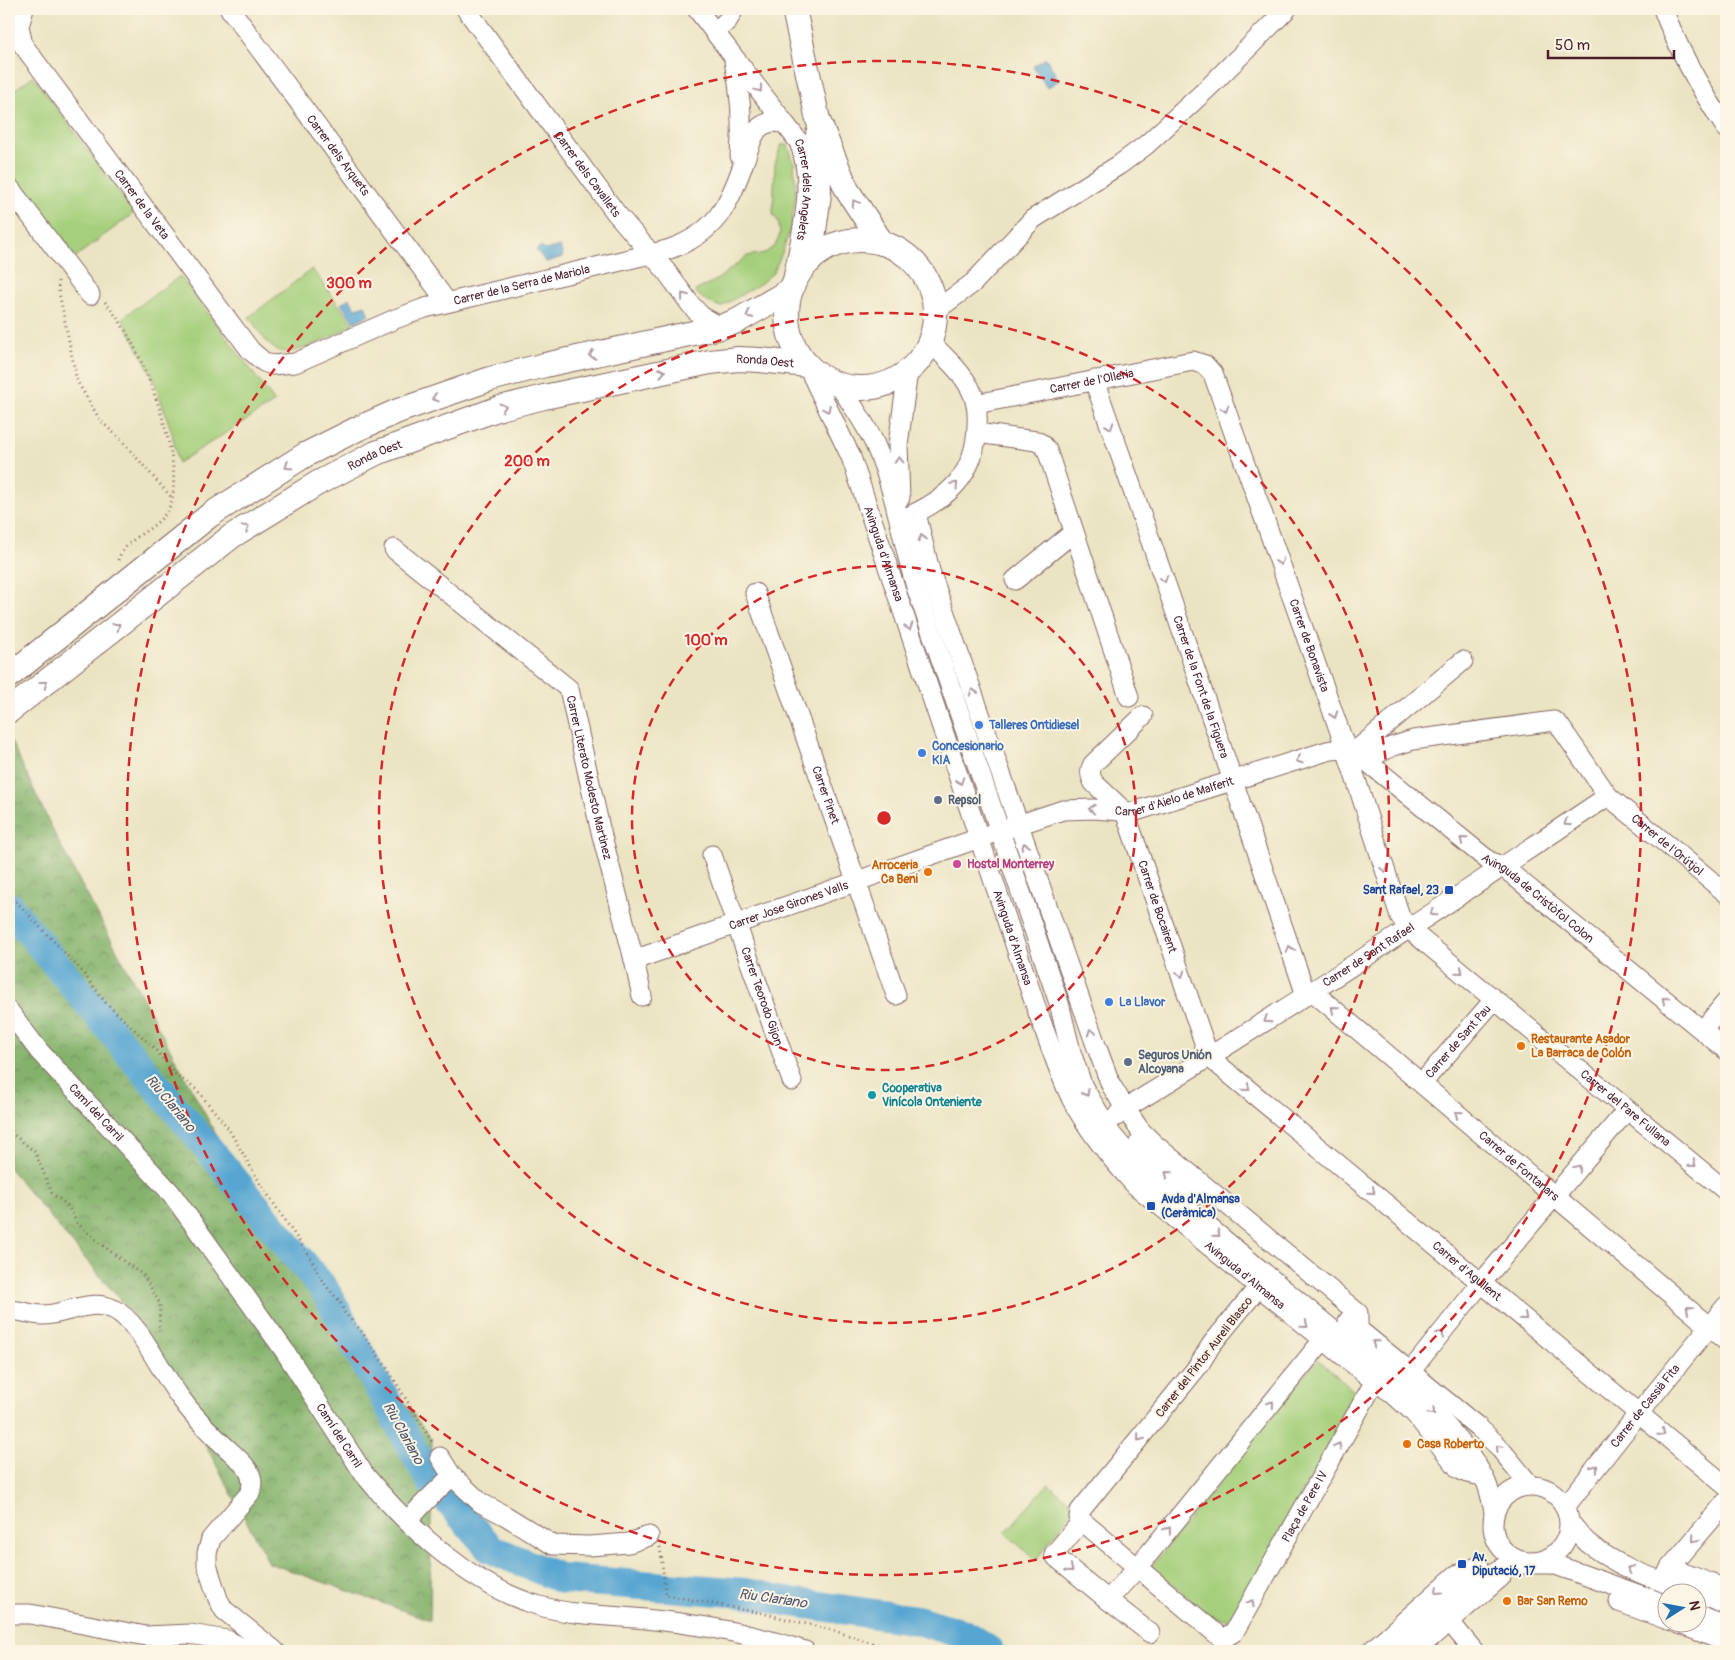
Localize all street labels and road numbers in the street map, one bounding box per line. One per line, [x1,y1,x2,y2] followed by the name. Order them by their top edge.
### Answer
[303,112,373,199] street label: Carrer dels Arquets
[551,129,624,221] street label: Carrer dels Cavallets
[791,137,814,242] street label: Carrer dels Angelets
[111,167,173,243] street label: Carrer de la Veta
[452,262,592,309] street label: Carrer de la Serra de Mariola
[736,352,795,372] street label: Ronda Oest
[1049,366,1136,397] street label: Carrer de l'Olleria
[345,437,404,474] street label: Ronda Oest
[860,504,906,604] street label: Avinguda d'Almansa
[1285,597,1332,695] street label: Carrer de Bonavista
[1169,614,1232,761] street label: Carrer de la Font de la Figuera
[563,694,615,861] street label: Carrer Literato Modesto Martinez
[808,764,842,826] street label: Carrer Pinet
[1114,774,1236,820] street label: Carrer d'Aielo de Malferit
[1628,811,1706,879] street label: Carrer de l'Orútjol
[1478,851,1597,947] street label: Avinguda de Cristòfol Colon
[1134,859,1180,955] street label: Carrer de Bocairent
[727,878,851,934] street label: Carrer Jose Girones Valls
[989,888,1035,988] street label: Avinguda d'Almansa
[1320,920,1418,991] street label: Carrer de Sant Rafael
[737,945,786,1048] street label: Carrer Teorodo Gijon
[1422,1002,1494,1082] street label: Carrer de Sant Pau
[1577,1067,1674,1150] street label: Carrer del Pare Fullana
[65,1081,126,1145] street label: Camí del Carril
[1475,1128,1562,1205] street label: Carrer de Fontanars
[1201,1238,1288,1313] street label: Avinguda d'Almansa
[1429,1238,1504,1304] street label: Carrer d'Agullent
[1153,1294,1257,1421] street label: Carrer del Pintor Aureli Blasco
[1608,1361,1684,1451] street label: Carrer de Cassià Fita
[312,1401,365,1471] street label: Camí del Carril
[1279,1468,1331,1545] street label: Plaça de Pere IV

